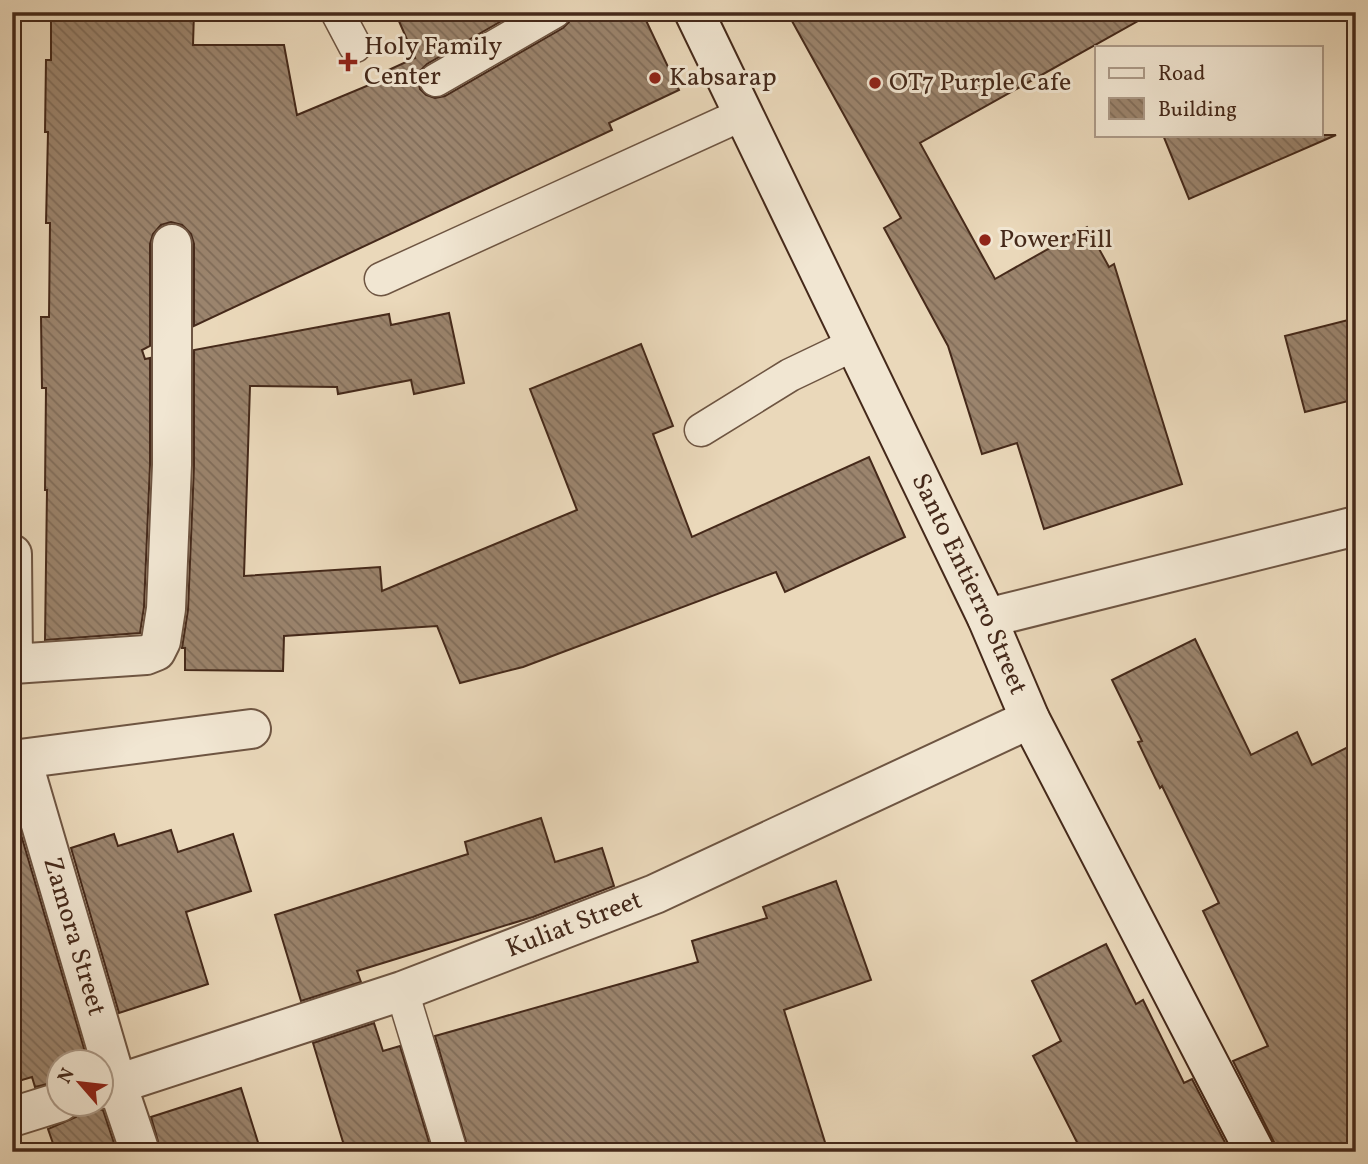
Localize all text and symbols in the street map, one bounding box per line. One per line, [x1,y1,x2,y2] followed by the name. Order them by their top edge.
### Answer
[364,29,502,95] place label: Holy Family Center
[1095,46,1322,136] legend
[338,52,358,72] marker: Holy Family Center
[669,60,777,96] place label: Kabsarap
[1158,60,1205,89] text: Road
[889,65,1071,101] place label: OT7 Purple Cafe
[647,70,663,86] marker: Kabsarap
[867,75,883,91] marker: OT7 Purple Cafe
[1158,96,1237,125] text: Building
[999,222,1113,258] place label: Power Fill
[977,232,993,248] marker: Power Fill
[902,468,1036,701] street label: Santo Entierro Street
[33,853,114,1020] street label: Zamora Street
[501,883,647,967] street label: Kuliat Street
[46,1048,116,1118] north arrow
[52,1064,82,1088] text: N

